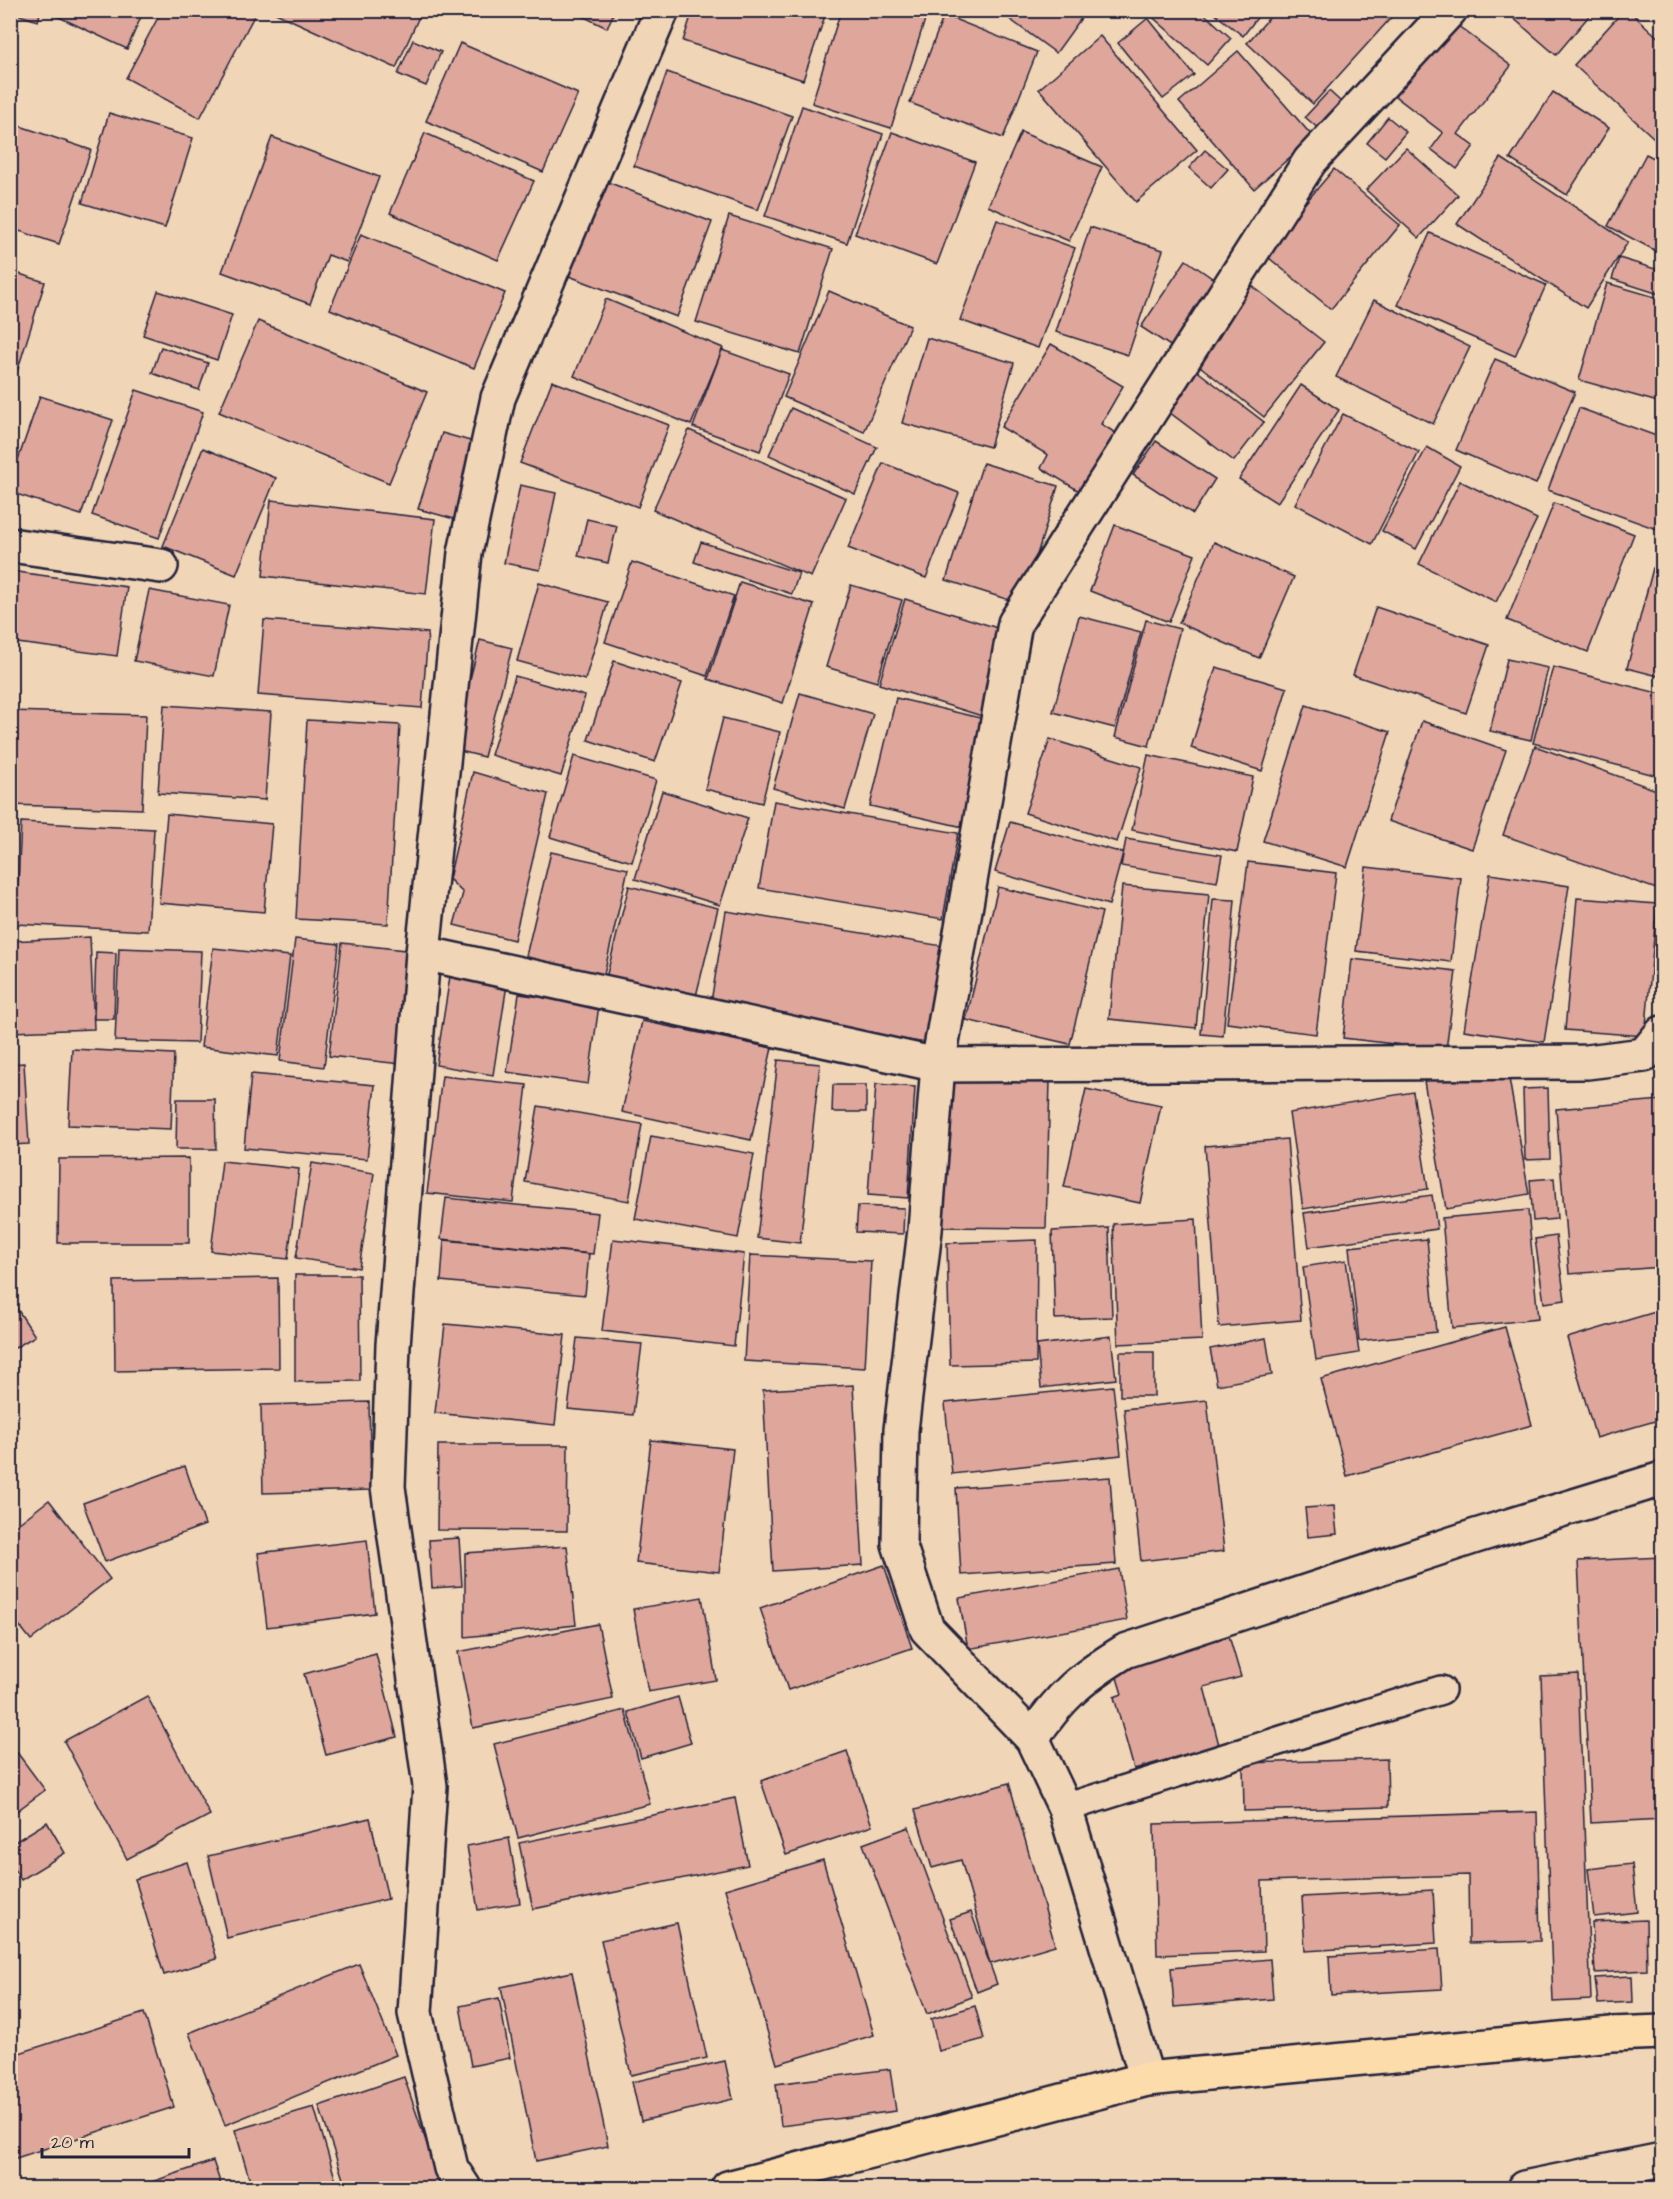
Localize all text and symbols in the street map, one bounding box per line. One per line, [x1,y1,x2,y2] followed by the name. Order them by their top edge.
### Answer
[42,2121,189,2159] scale bar
[51,2130,94,2155] text: 20 m

